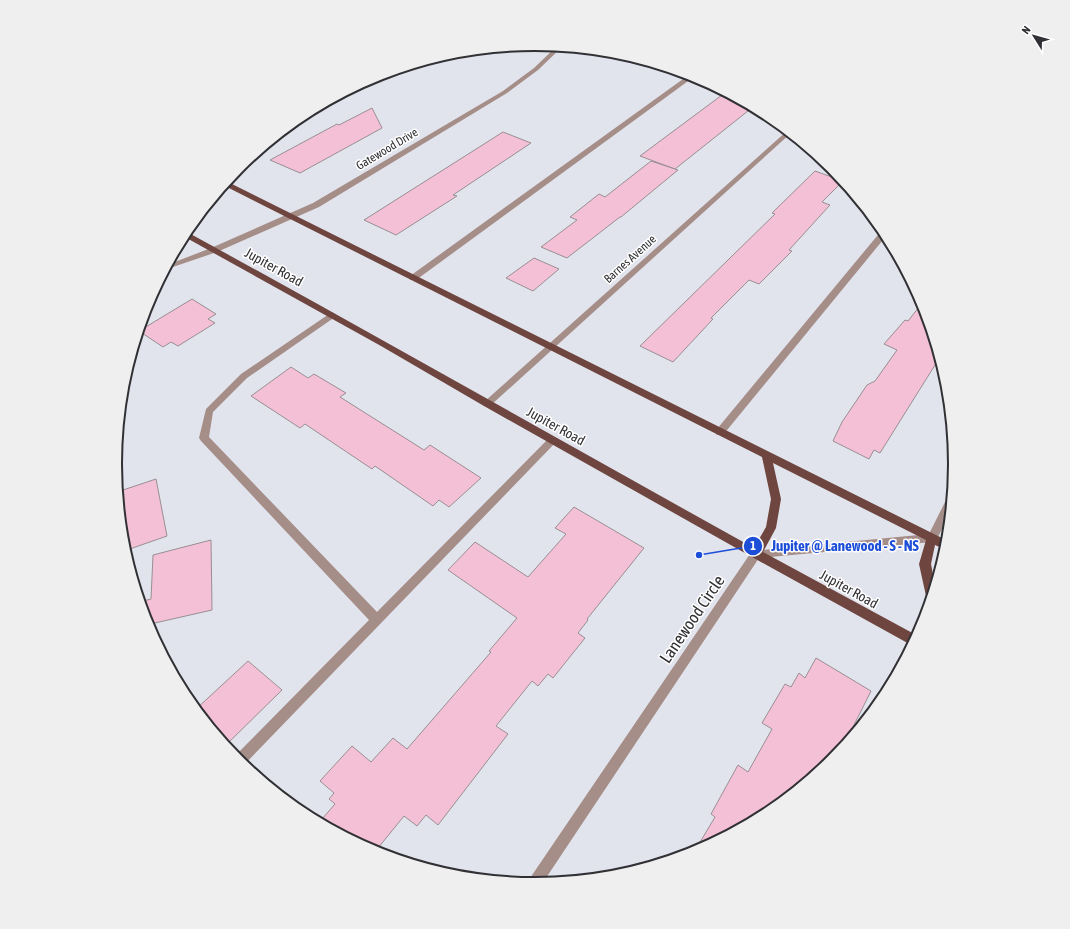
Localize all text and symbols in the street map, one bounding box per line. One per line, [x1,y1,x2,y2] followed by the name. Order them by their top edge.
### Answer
[1014,16,1054,56] north arrow
[1019,24,1033,36] text: N
[354,125,420,173] street label: Gatewood Drive
[601,232,659,286] street label: Barnes Avenue
[242,244,306,290] street label: Jupiter Road
[524,403,588,449] street label: Jupiter Road
[743,533,927,560] callout: Jupiter @ Lanewood - S - NS
[770,537,920,554] text: Jupiter @ Lanewood - S - NS
[750,539,756,553] text: 1
[817,566,881,612] street label: Jupiter Road
[655,571,729,667] street label: Lanewood Circle

